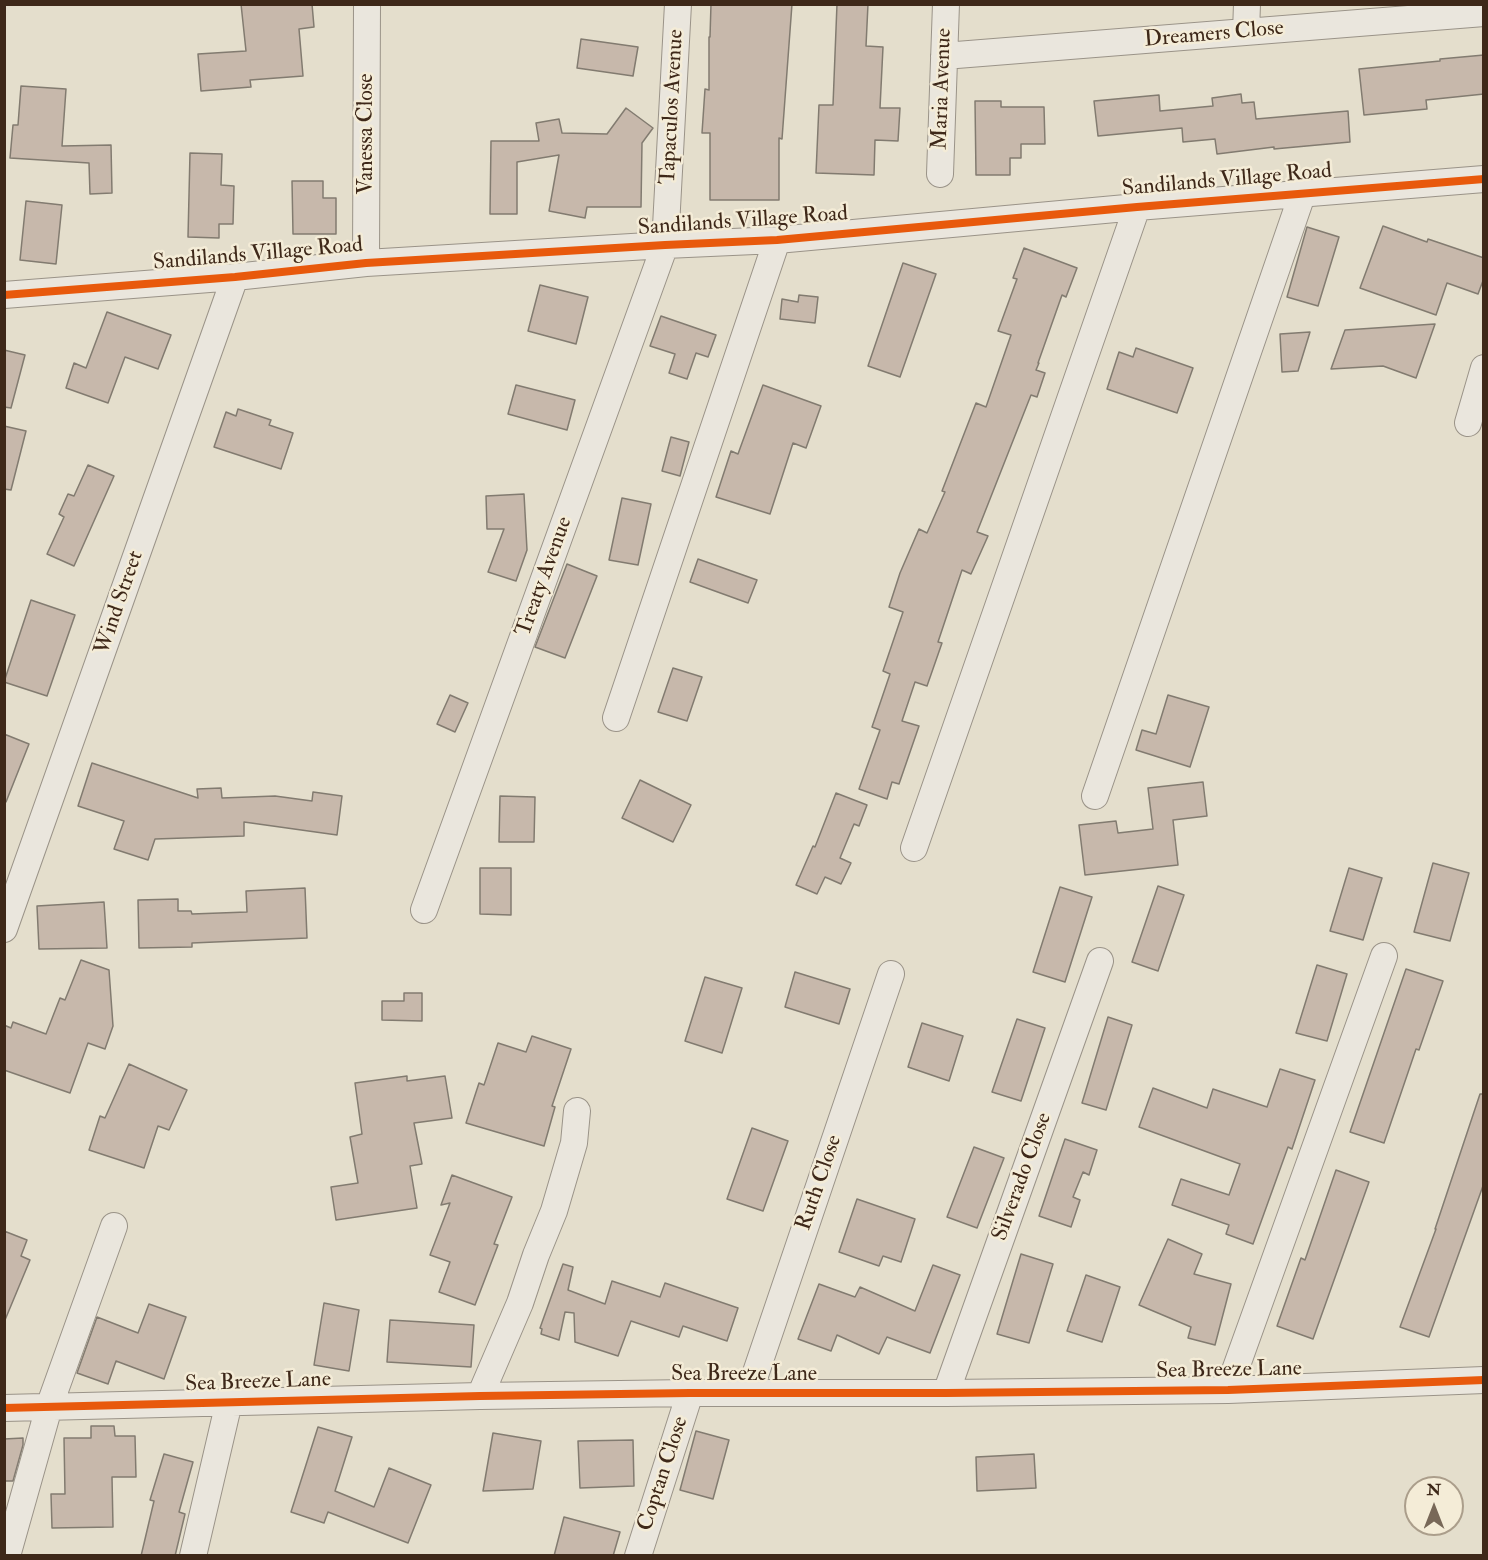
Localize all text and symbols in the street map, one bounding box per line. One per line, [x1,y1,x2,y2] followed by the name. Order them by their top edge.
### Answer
[1143,16,1285,54] street label: Dreamers Close
[928,28,958,150] street label: Maria Avenue
[656,29,690,185] street label: Tapaculos Avenue
[354,73,380,195] street label: Vanessa Close
[1121,159,1333,203] street label: Sandilands Village Road
[637,201,849,243] street label: Sandilands Village Road
[152,233,364,277] street label: Sandilands Village Road
[511,514,579,640] street label: Treaty Avenue
[90,548,150,658] street label: Wind Street
[988,1109,1058,1245] street label: Silverado Close
[791,1132,849,1234] street label: Ruth Close
[1156,1357,1302,1385] street label: Sea Breeze Lane
[671,1362,817,1388] street label: Sea Breeze Lane
[185,1367,331,1399] street label: Sea Breeze Lane
[633,1413,695,1535] street label: Coptan Close
[1404,1476,1464,1536] north arrow
[1427,1480,1441,1500] text: N

